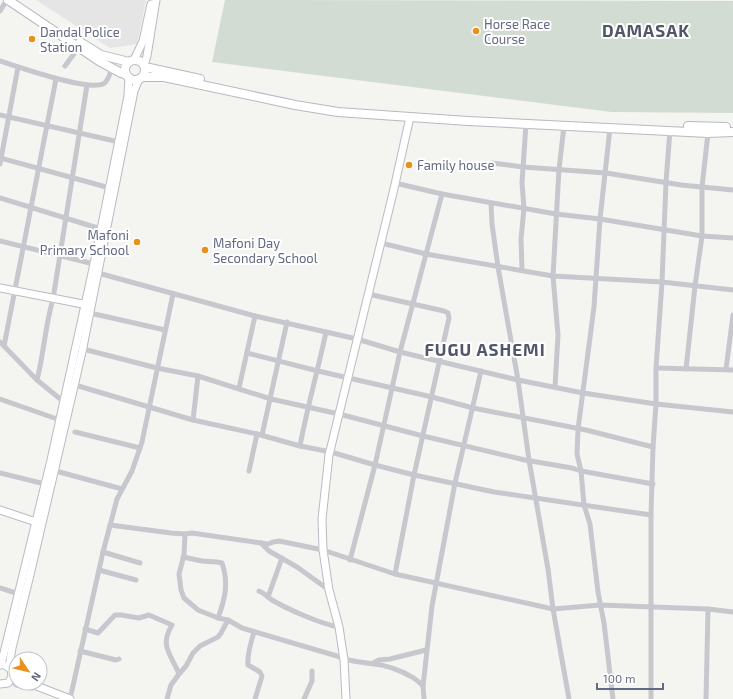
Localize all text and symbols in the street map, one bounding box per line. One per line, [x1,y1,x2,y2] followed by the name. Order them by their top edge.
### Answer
[484,16,550,47] place label: Horse Race Course
[602,20,690,40] district label: DAMASAK
[40,24,120,55] place label: Dandal Police Station
[471,26,481,36] marker: Horse Race Course
[27,34,37,44] marker: Dandal Police Station
[417,157,494,173] place label: Family house
[404,160,414,170] marker: Family house
[40,227,129,258] place label: Mafoni Primary School
[213,235,318,266] place label: Mafoni Day Secondary School
[132,237,142,247] marker: Mafoni Primary School
[200,245,210,255] marker: Mafoni Day Secondary School
[424,339,546,359] district label: FUGU ASHEMI
[8,651,48,691] north arrow
[597,665,663,691] scale bar
[29,670,44,684] text: N
[603,671,635,685] text: 100 m

